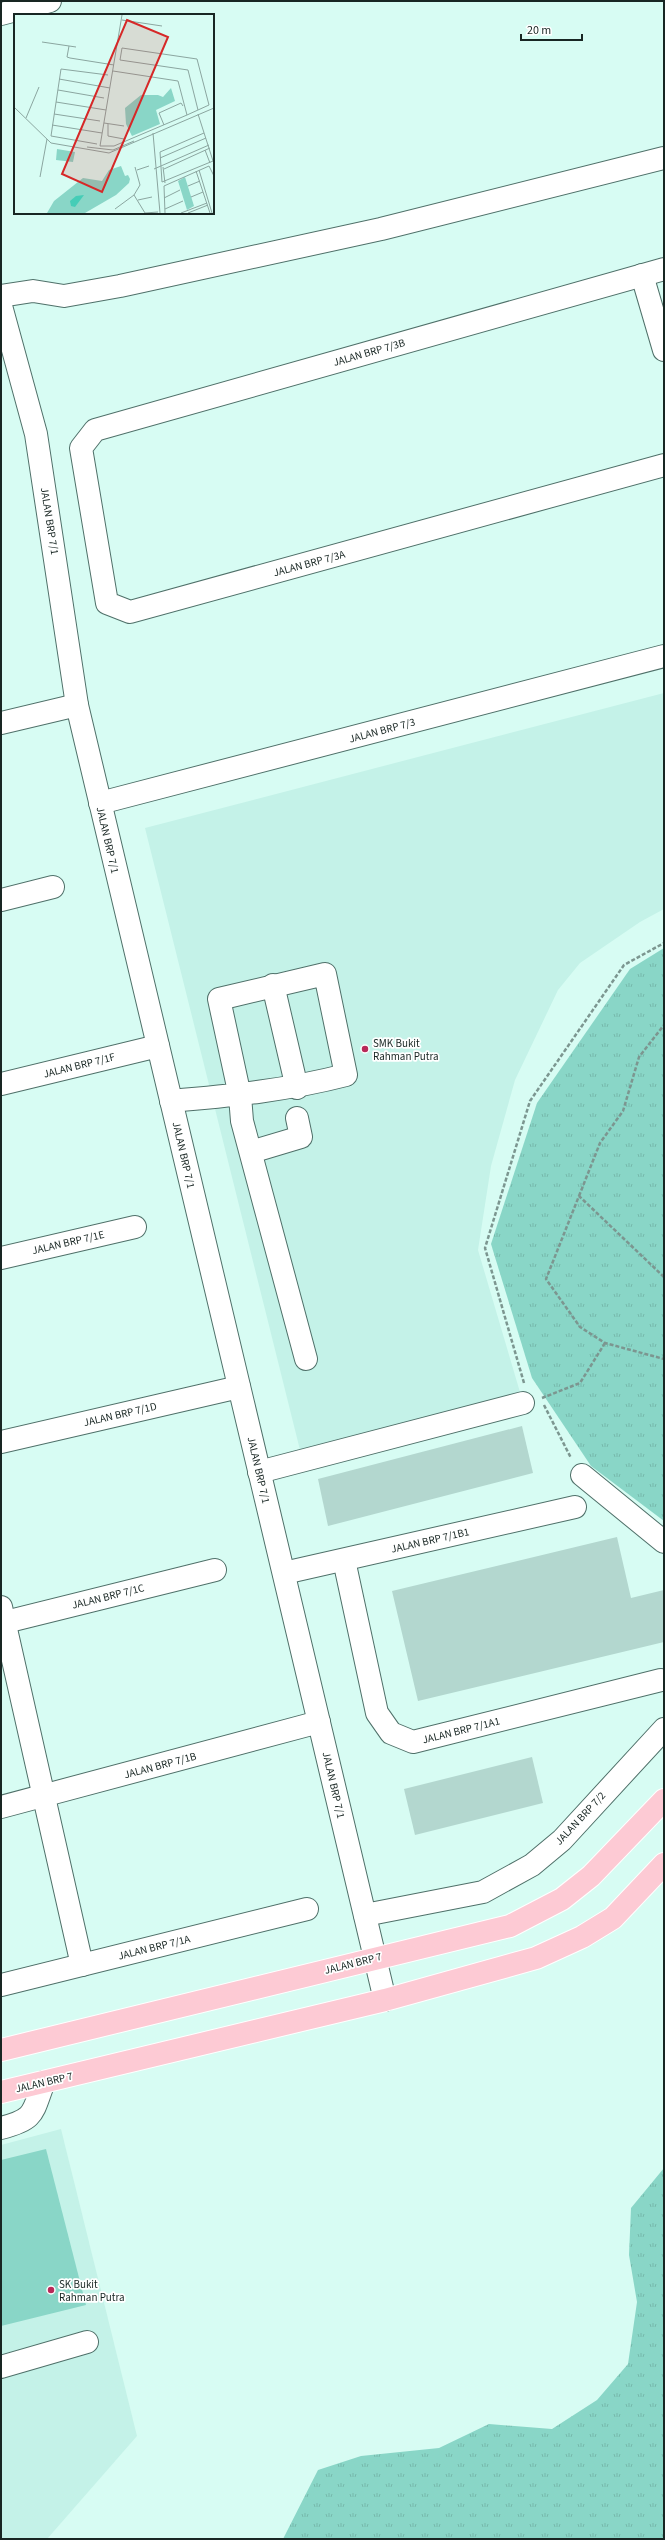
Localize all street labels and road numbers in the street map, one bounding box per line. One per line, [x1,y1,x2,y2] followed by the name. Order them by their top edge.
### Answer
[331,335,407,370] street label: JALAN BRP 7/3B
[37,486,62,556] street label: JALAN BRP 7/1
[272,547,347,580] street label: JALAN BRP 7/3A
[347,714,417,747] street label: JALAN BRP 7/3
[93,805,122,875] street label: JALAN BRP 7/1
[42,1049,117,1082] street label: JALAN BRP 7/1F
[169,1120,198,1190] street label: JALAN BRP 7/1
[31,1227,106,1258] street label: JALAN BRP 7/1E
[82,1399,158,1430] street label: JALAN BRP 7/1D
[244,1435,273,1505] street label: JALAN BRP 7/1
[390,1524,471,1557] street label: JALAN BRP 7/1B1
[70,1580,146,1613] street label: JALAN BRP 7/1C
[421,1714,501,1747] street label: JALAN BRP 7/1A1
[122,1748,198,1782] street label: JALAN BRP 7/1B
[319,1750,348,1820] street label: JALAN BRP 7/1
[552,1788,609,1848] street label: JALAN BRP 7/2
[116,1931,192,1964] street label: JALAN BRP 7/1A
[323,1949,383,1978] street label: JALAN BRP 7
[14,2069,74,2096] street label: JALAN BRP 7

